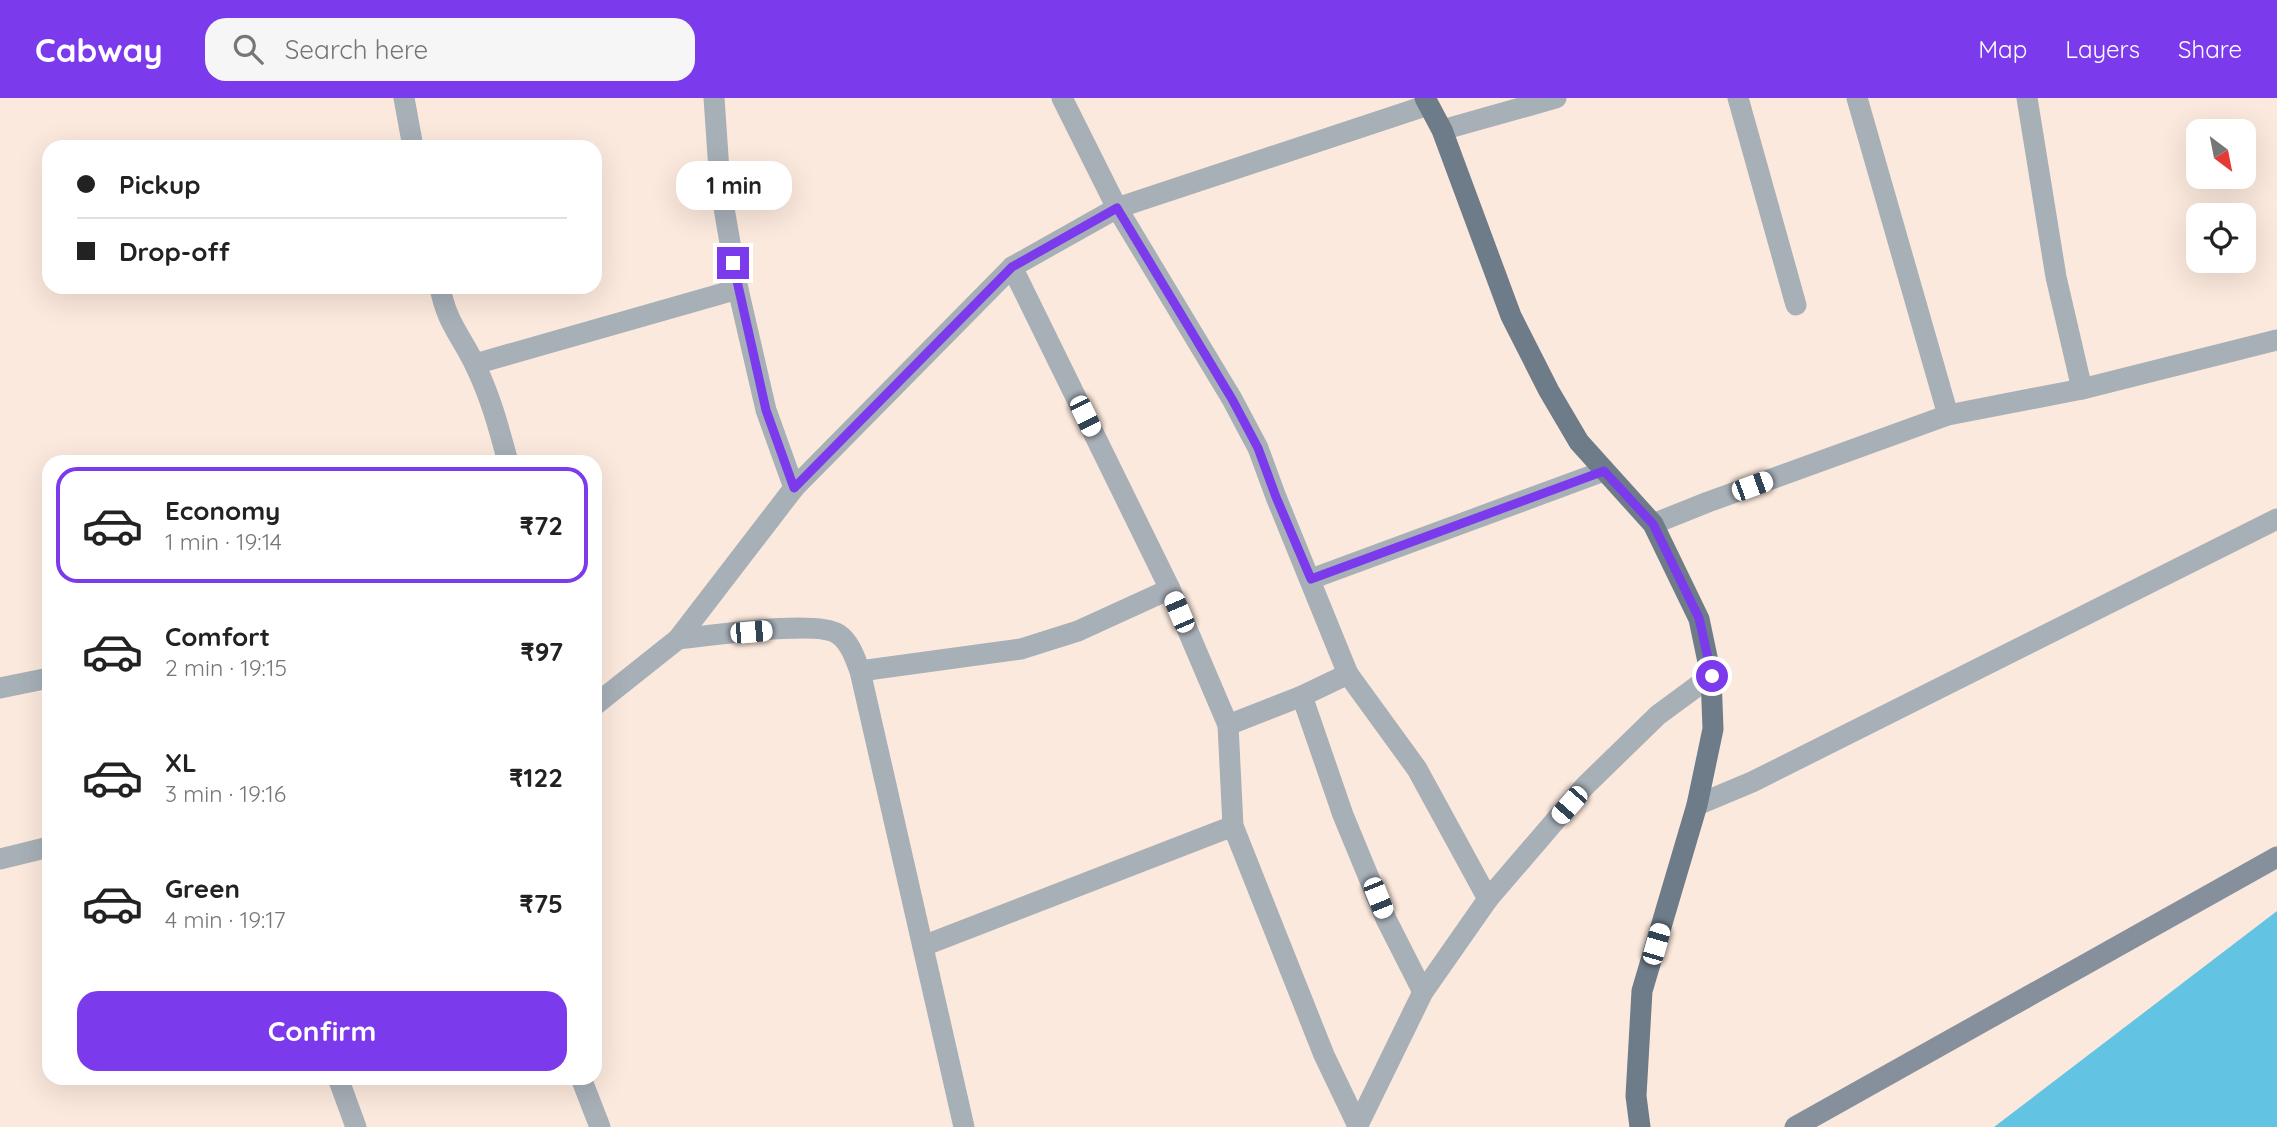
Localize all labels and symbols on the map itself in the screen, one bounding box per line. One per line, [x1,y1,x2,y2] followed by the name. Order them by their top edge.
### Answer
[2186,119,2256,189] north arrow
[675,162,791,211] callout: 1 min
[717,247,749,279] route end
[1067,393,1104,439] car
[1729,469,1776,503] car
[1162,589,1197,635] car
[730,620,773,644] car
[1696,660,1728,692] route start
[1548,782,1591,828] car
[1361,875,1396,921] car
[1641,921,1672,967] car

